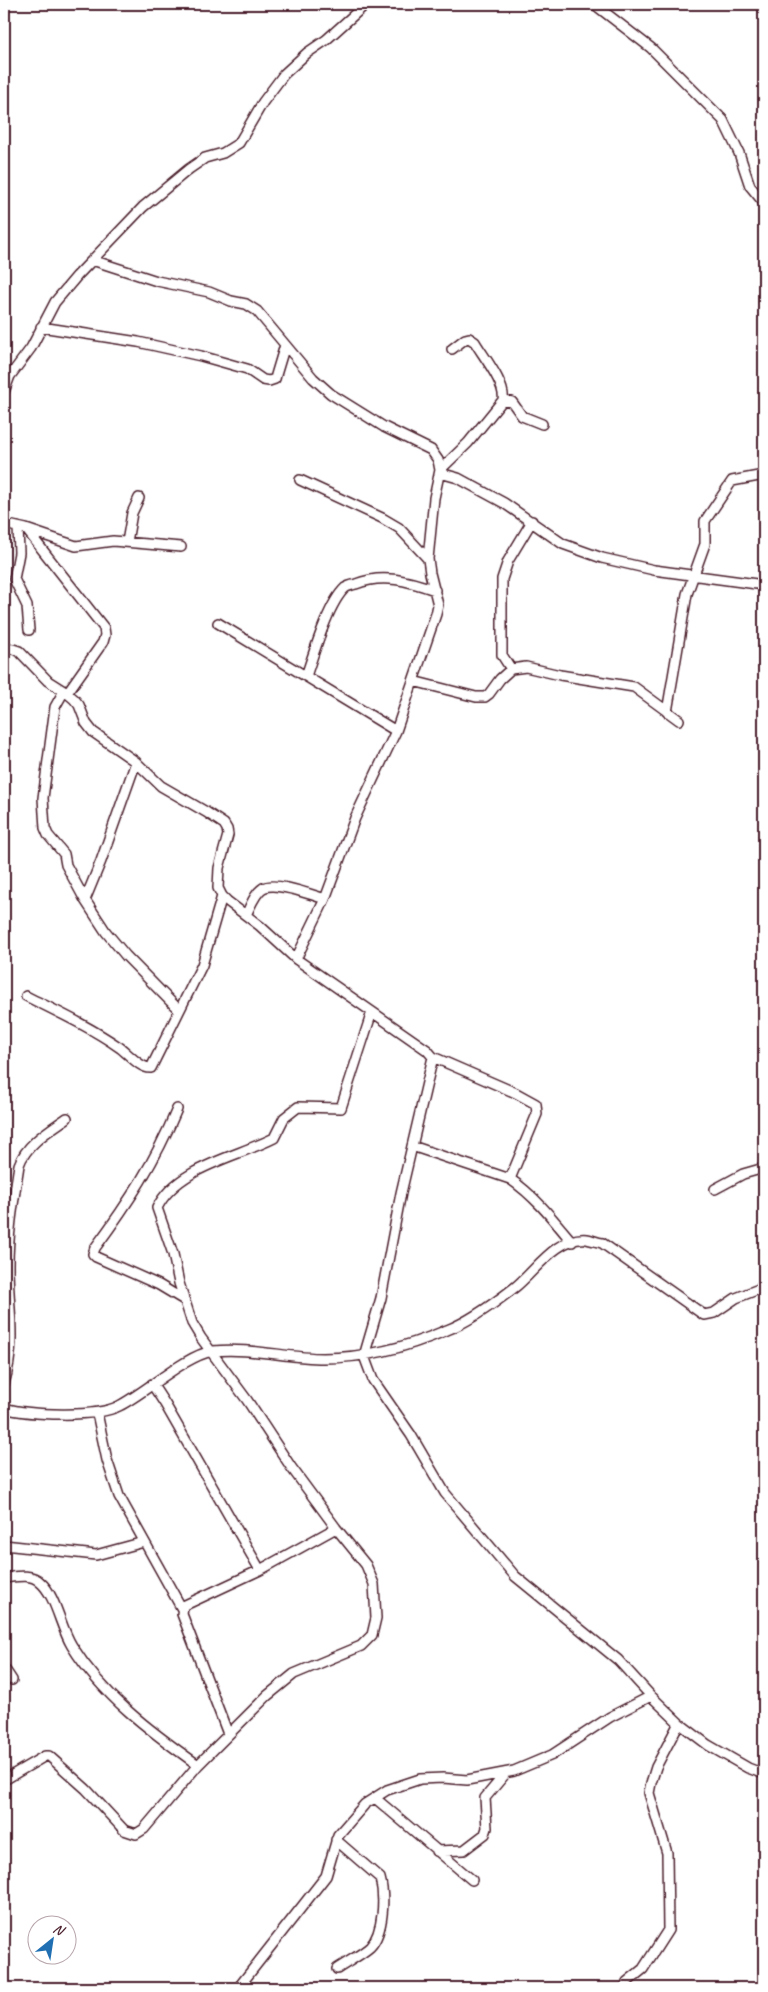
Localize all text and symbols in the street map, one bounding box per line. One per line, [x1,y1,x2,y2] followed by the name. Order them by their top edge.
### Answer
[28,1914,78,1964] north arrow
[50,1920,68,1940] text: N

